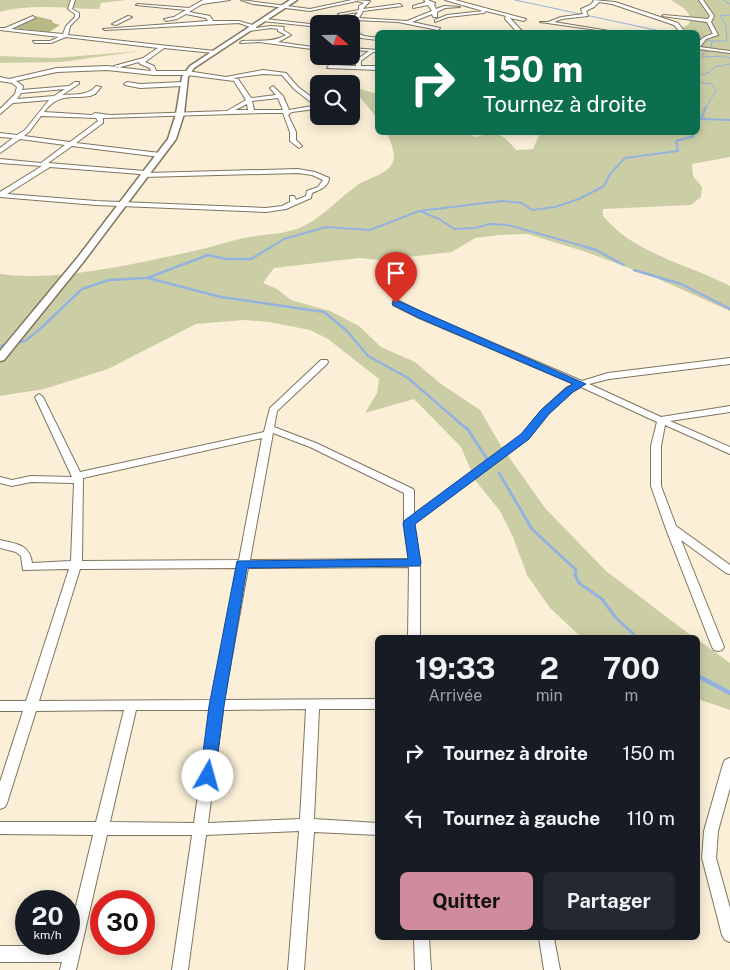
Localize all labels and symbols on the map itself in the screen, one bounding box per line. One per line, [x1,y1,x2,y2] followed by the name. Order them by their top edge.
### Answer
[310,15,360,65] north arrow
[375,252,417,303] pin
[181,749,233,801] position arrow
[90,890,155,955] speed limit sign: 30

